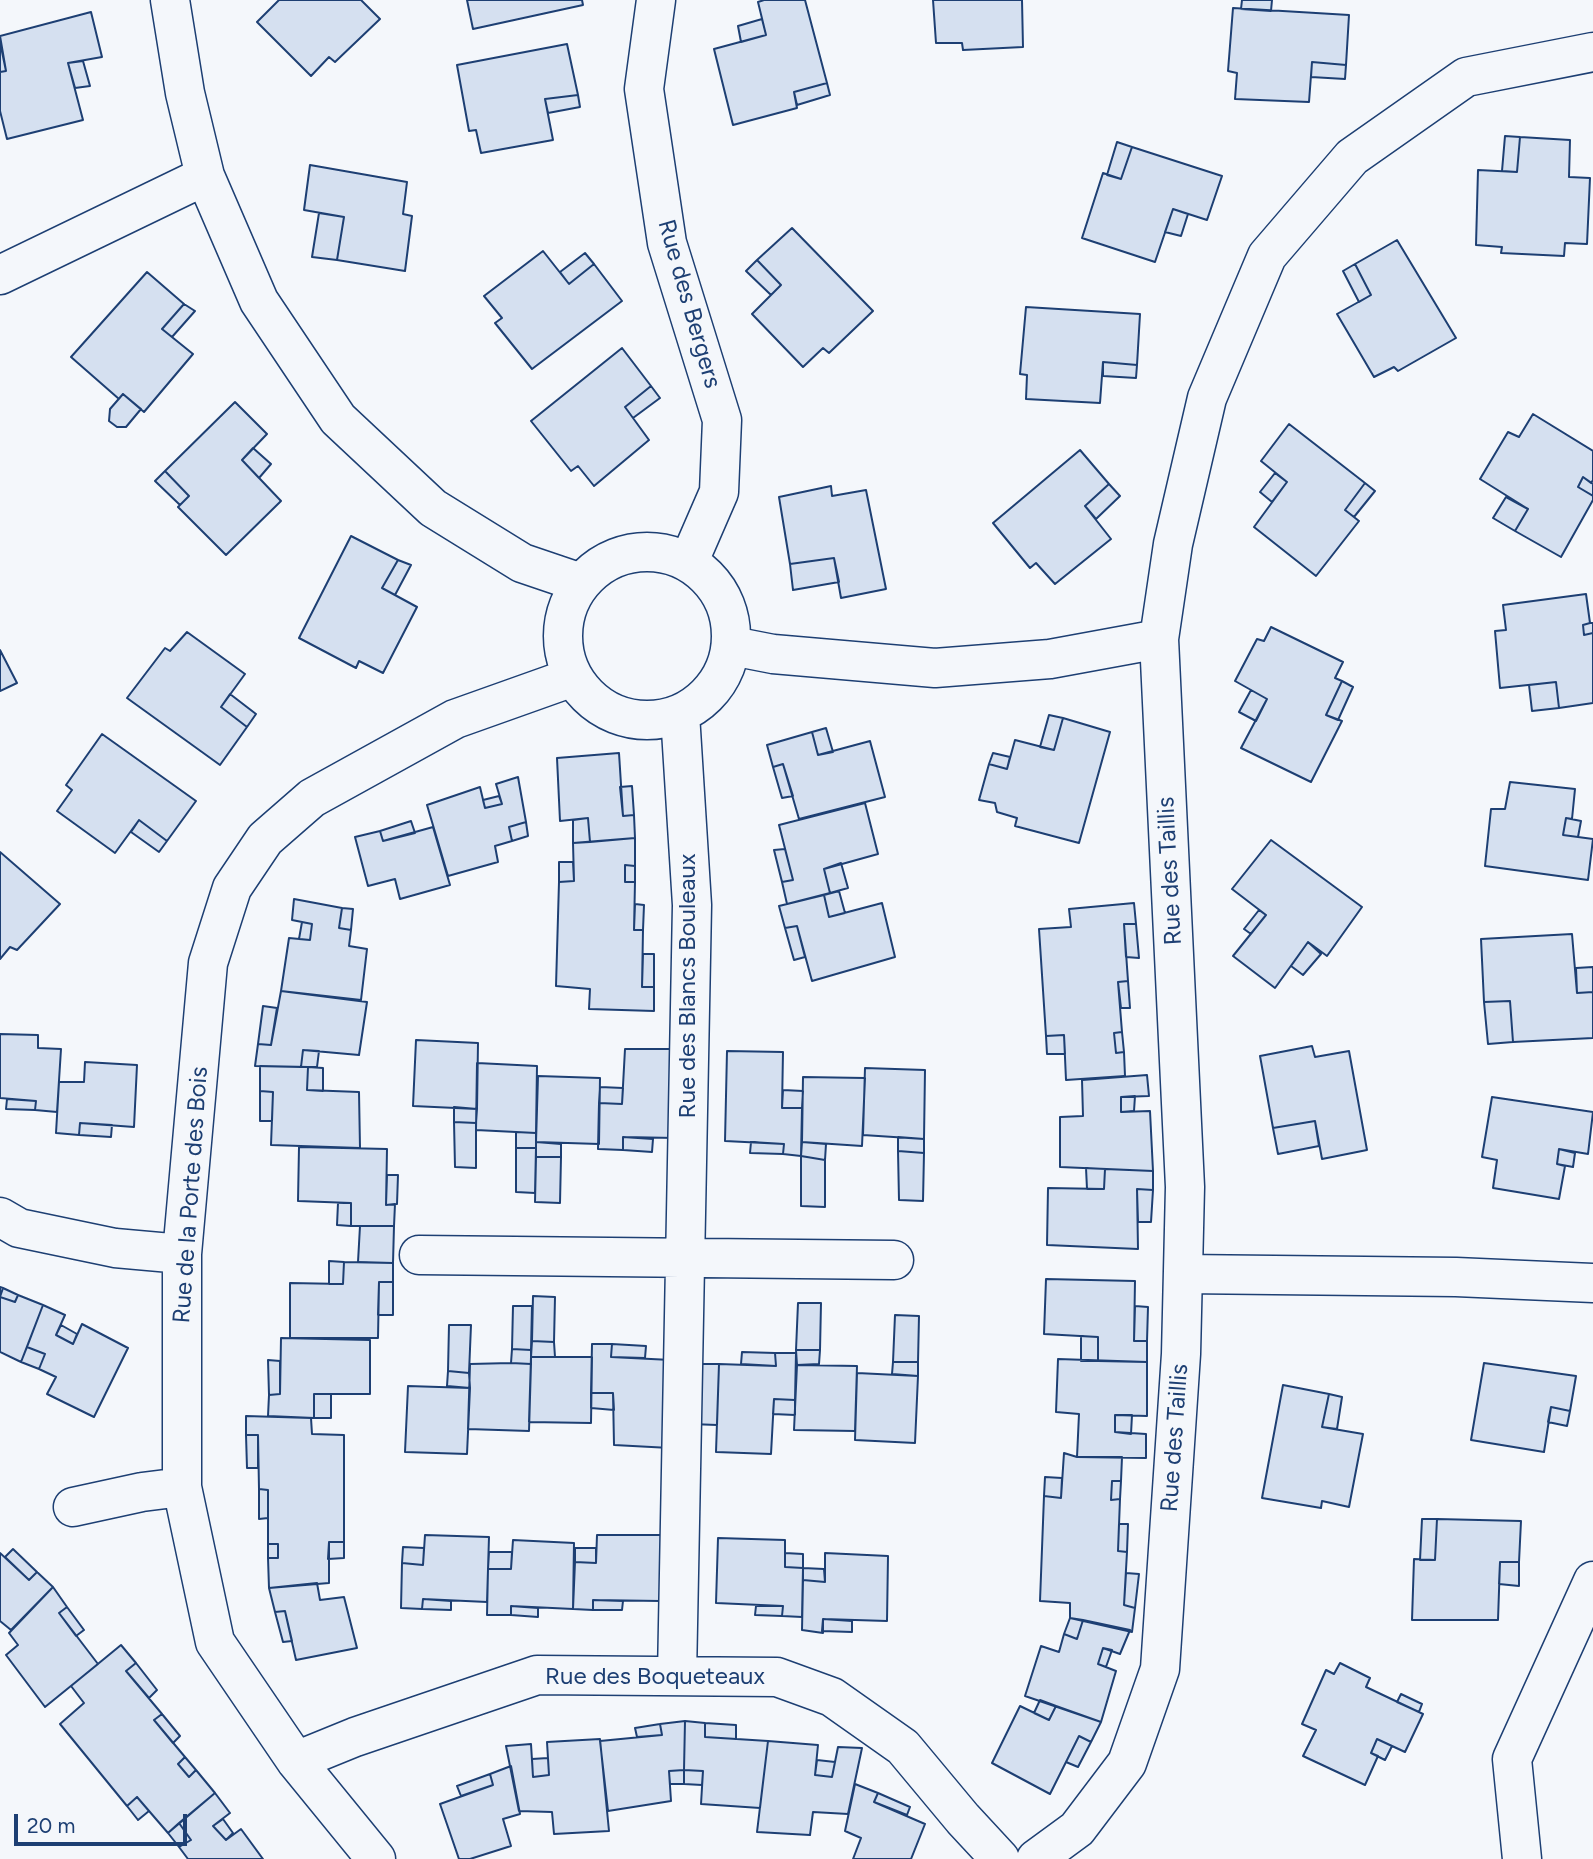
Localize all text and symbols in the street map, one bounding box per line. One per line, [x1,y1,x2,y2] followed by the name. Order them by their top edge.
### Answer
[651,216,727,392] street label: Rue des Bergers
[1152,796,1188,946] street label: Rue des Taillis
[674,854,702,1118] street label: Rue des Blancs Bouleaux
[168,1066,214,1324] street label: Rue de la Porte des Bois
[1155,1363,1195,1513] street label: Rue des Taillis
[545,1663,765,1691] street label: Rue des Boqueteaux
[18,1800,191,1844] scale bar
[27,1813,75,1838] text: 20 m

